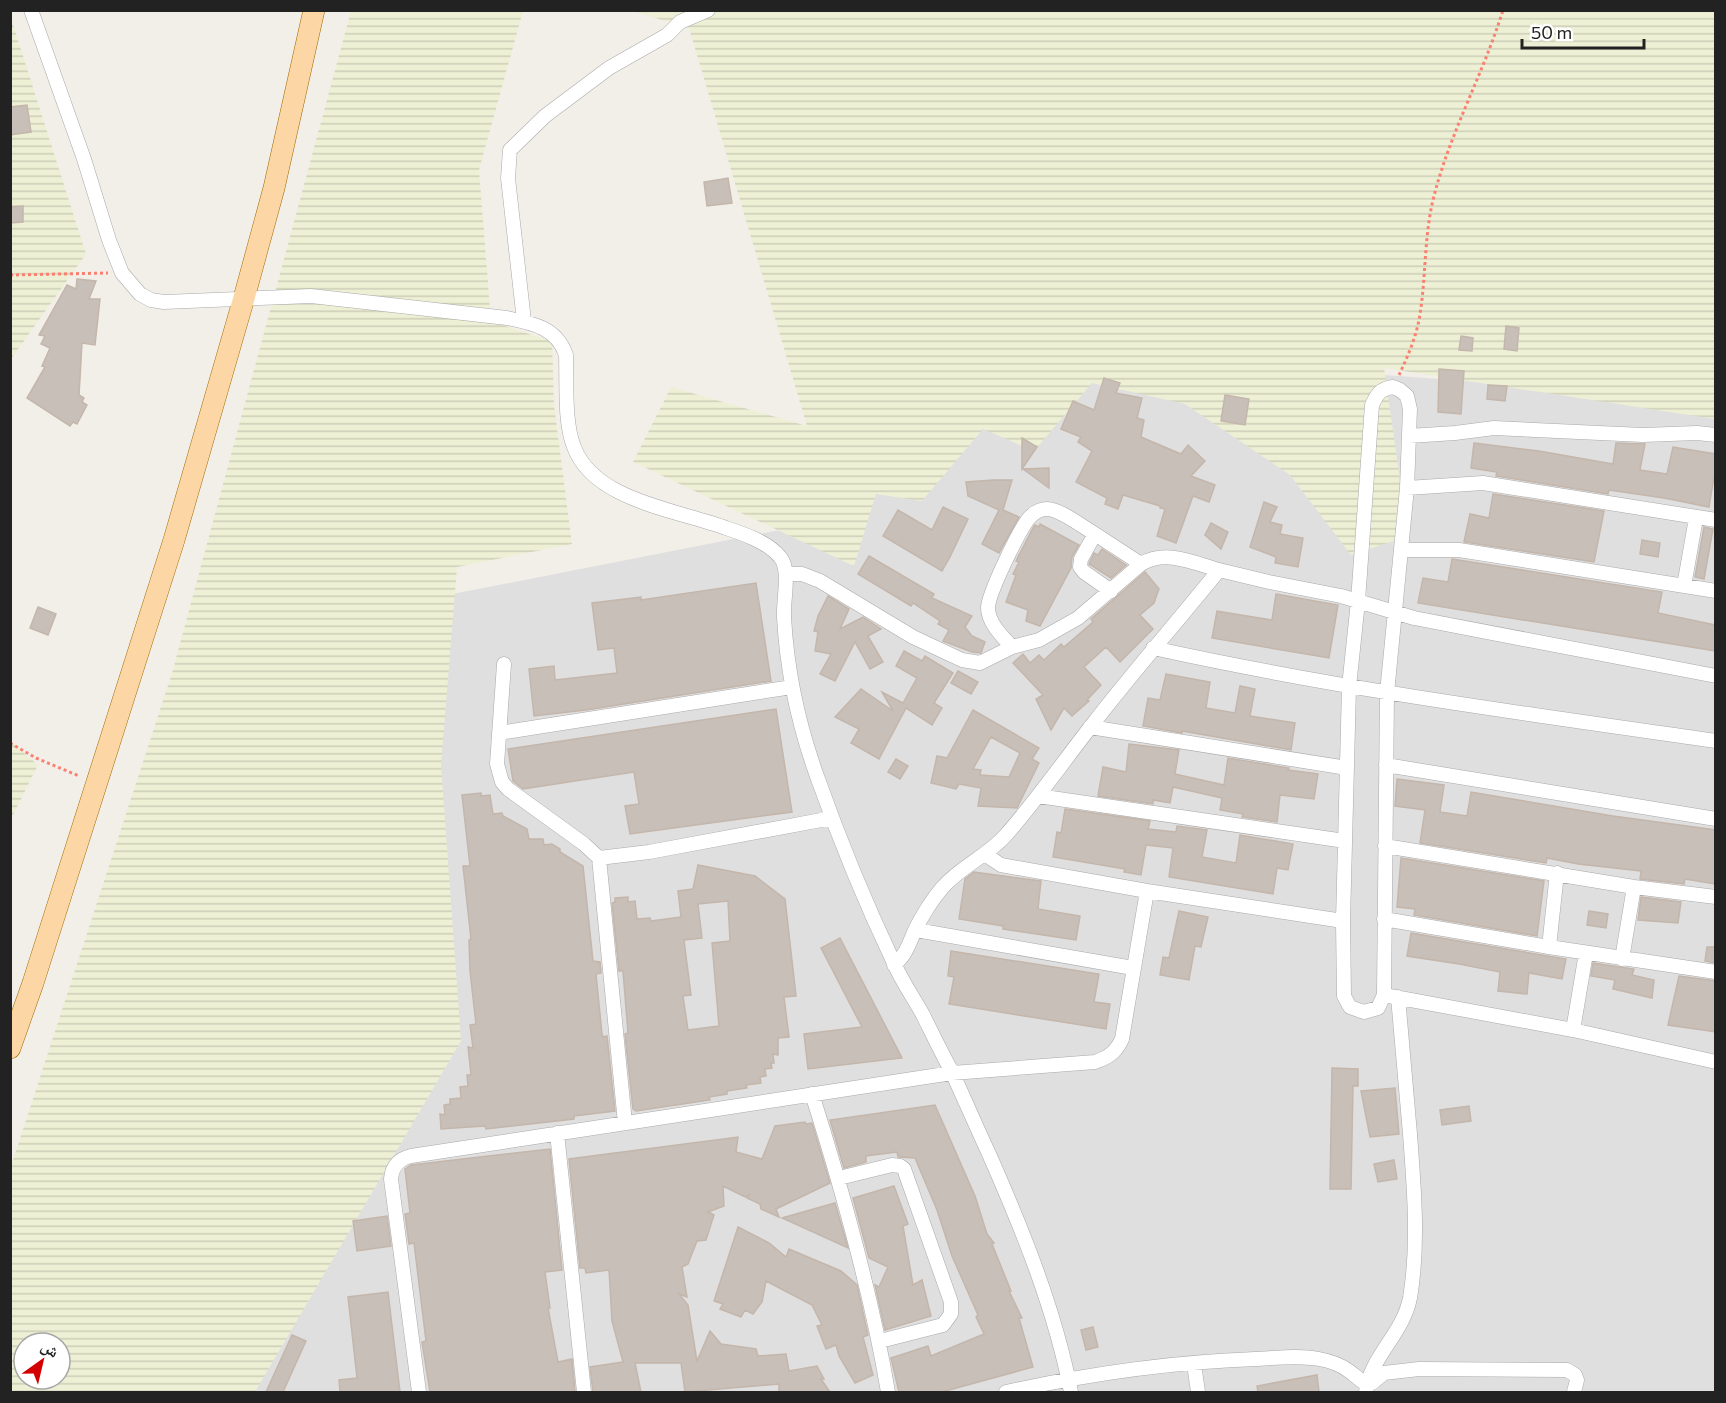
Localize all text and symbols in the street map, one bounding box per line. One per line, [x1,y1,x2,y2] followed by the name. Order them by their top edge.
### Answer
[1522,12,1644,50] scale bar
[1531,21,1572,43] text: 50 m
[12,1331,72,1391] north arrow
[38,1336,63,1362] text: ش

